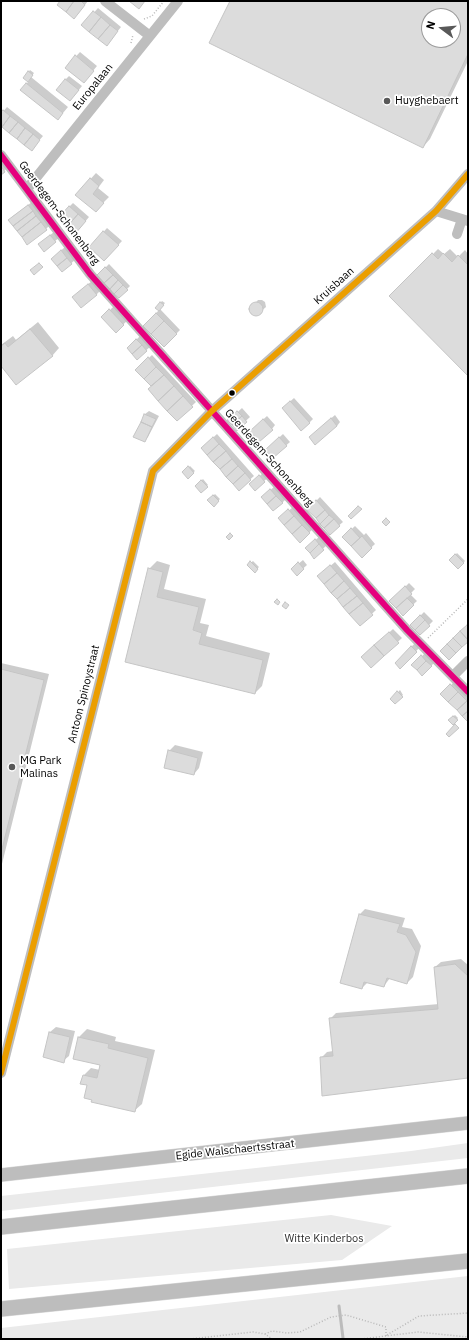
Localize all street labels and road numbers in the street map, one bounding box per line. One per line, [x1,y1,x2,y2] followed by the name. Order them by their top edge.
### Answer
[70,61,116,113] street label: Europalaan
[16,158,102,268] street label: Geerdegem-Schonenberg
[311,264,357,308] street label: Kruisbaan
[222,407,316,509] street label: Geerdegem-Schonenberg
[65,644,103,744] street label: Antoon Spinoystraat
[175,1137,295,1163] street label: Egide Walschaertsstraat

